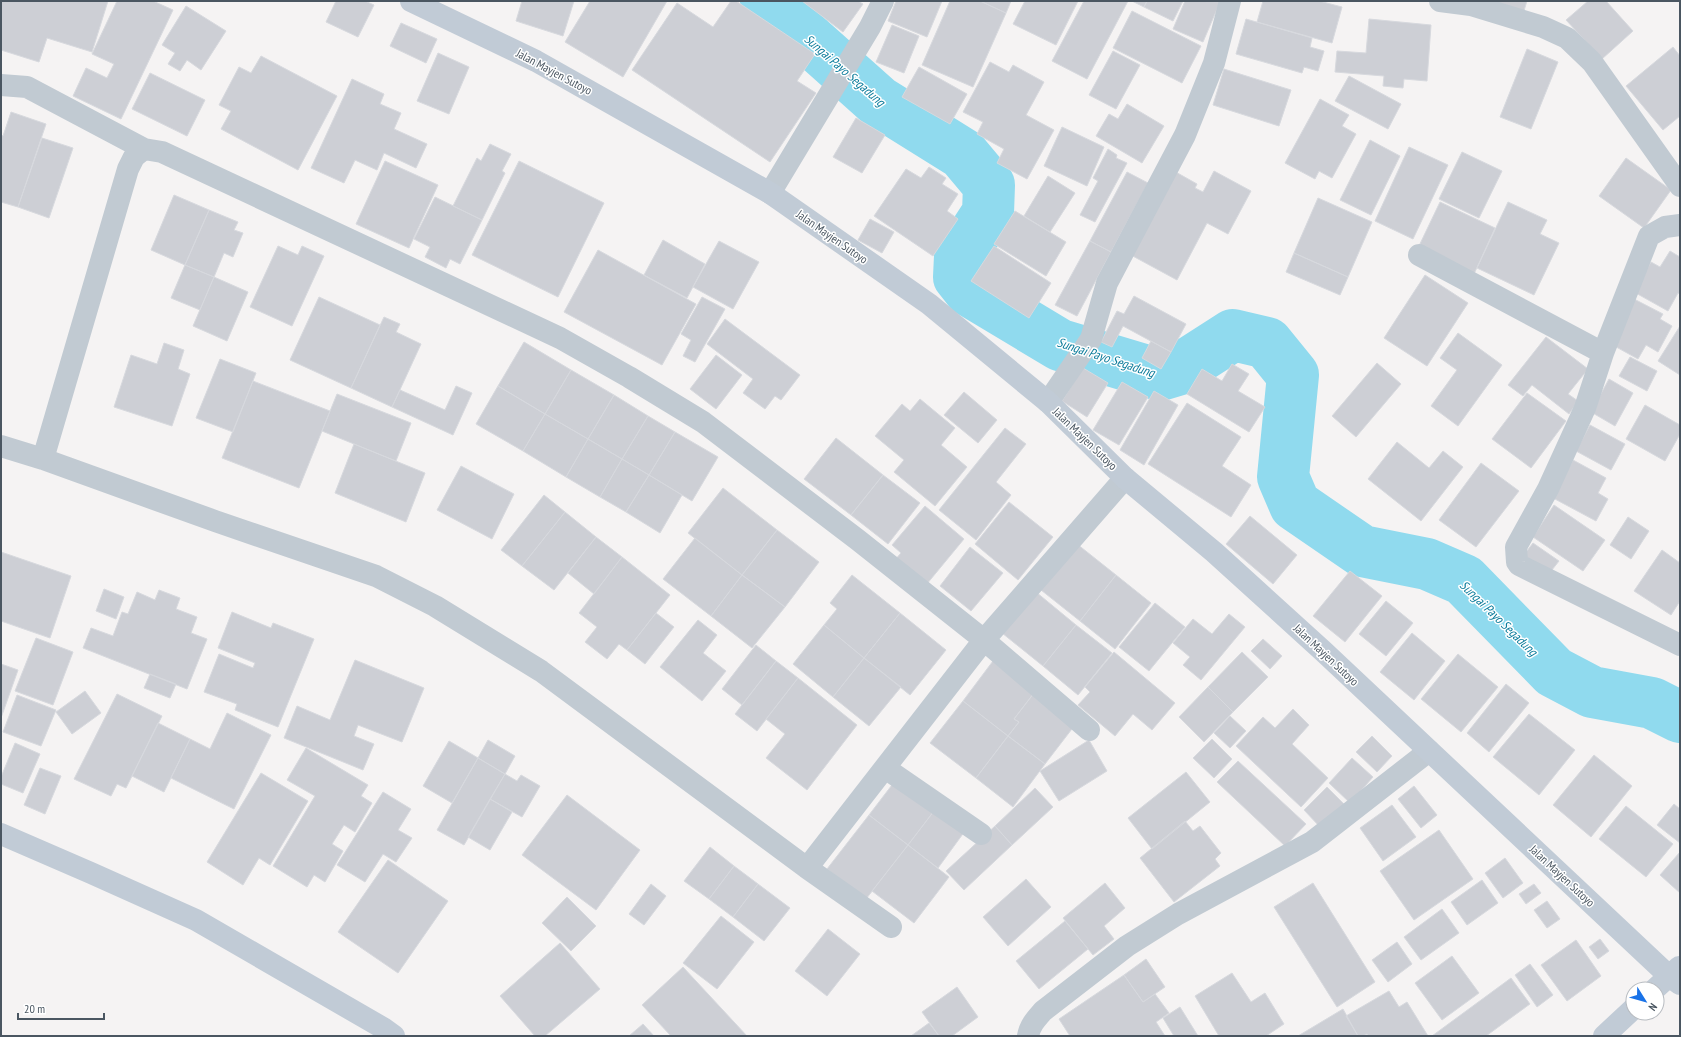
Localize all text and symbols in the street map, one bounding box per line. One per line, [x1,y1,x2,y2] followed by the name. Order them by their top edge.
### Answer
[801,31,890,111] water label: Sungai Payo Segadung
[513,45,595,98] street label: Jalan Mayjen Sutoyo
[793,206,871,267] street label: Jalan Mayjen Sutoyo
[1055,334,1158,382] water label: Sungai Payo Segadung
[1049,403,1121,473] street label: Jalan Mayjen Sutoyo
[1456,577,1542,661] water label: Sungai Payo Segadung
[1290,620,1362,689] street label: Jalan Mayjen Sutoyo
[1526,841,1598,910] street label: Jalan Mayjen Sutoyo
[1625,981,1665,1021] north arrow
[18,995,104,1021] scale bar
[1646,1000,1660,1014] text: N
[24,1001,45,1016] text: 20 m

